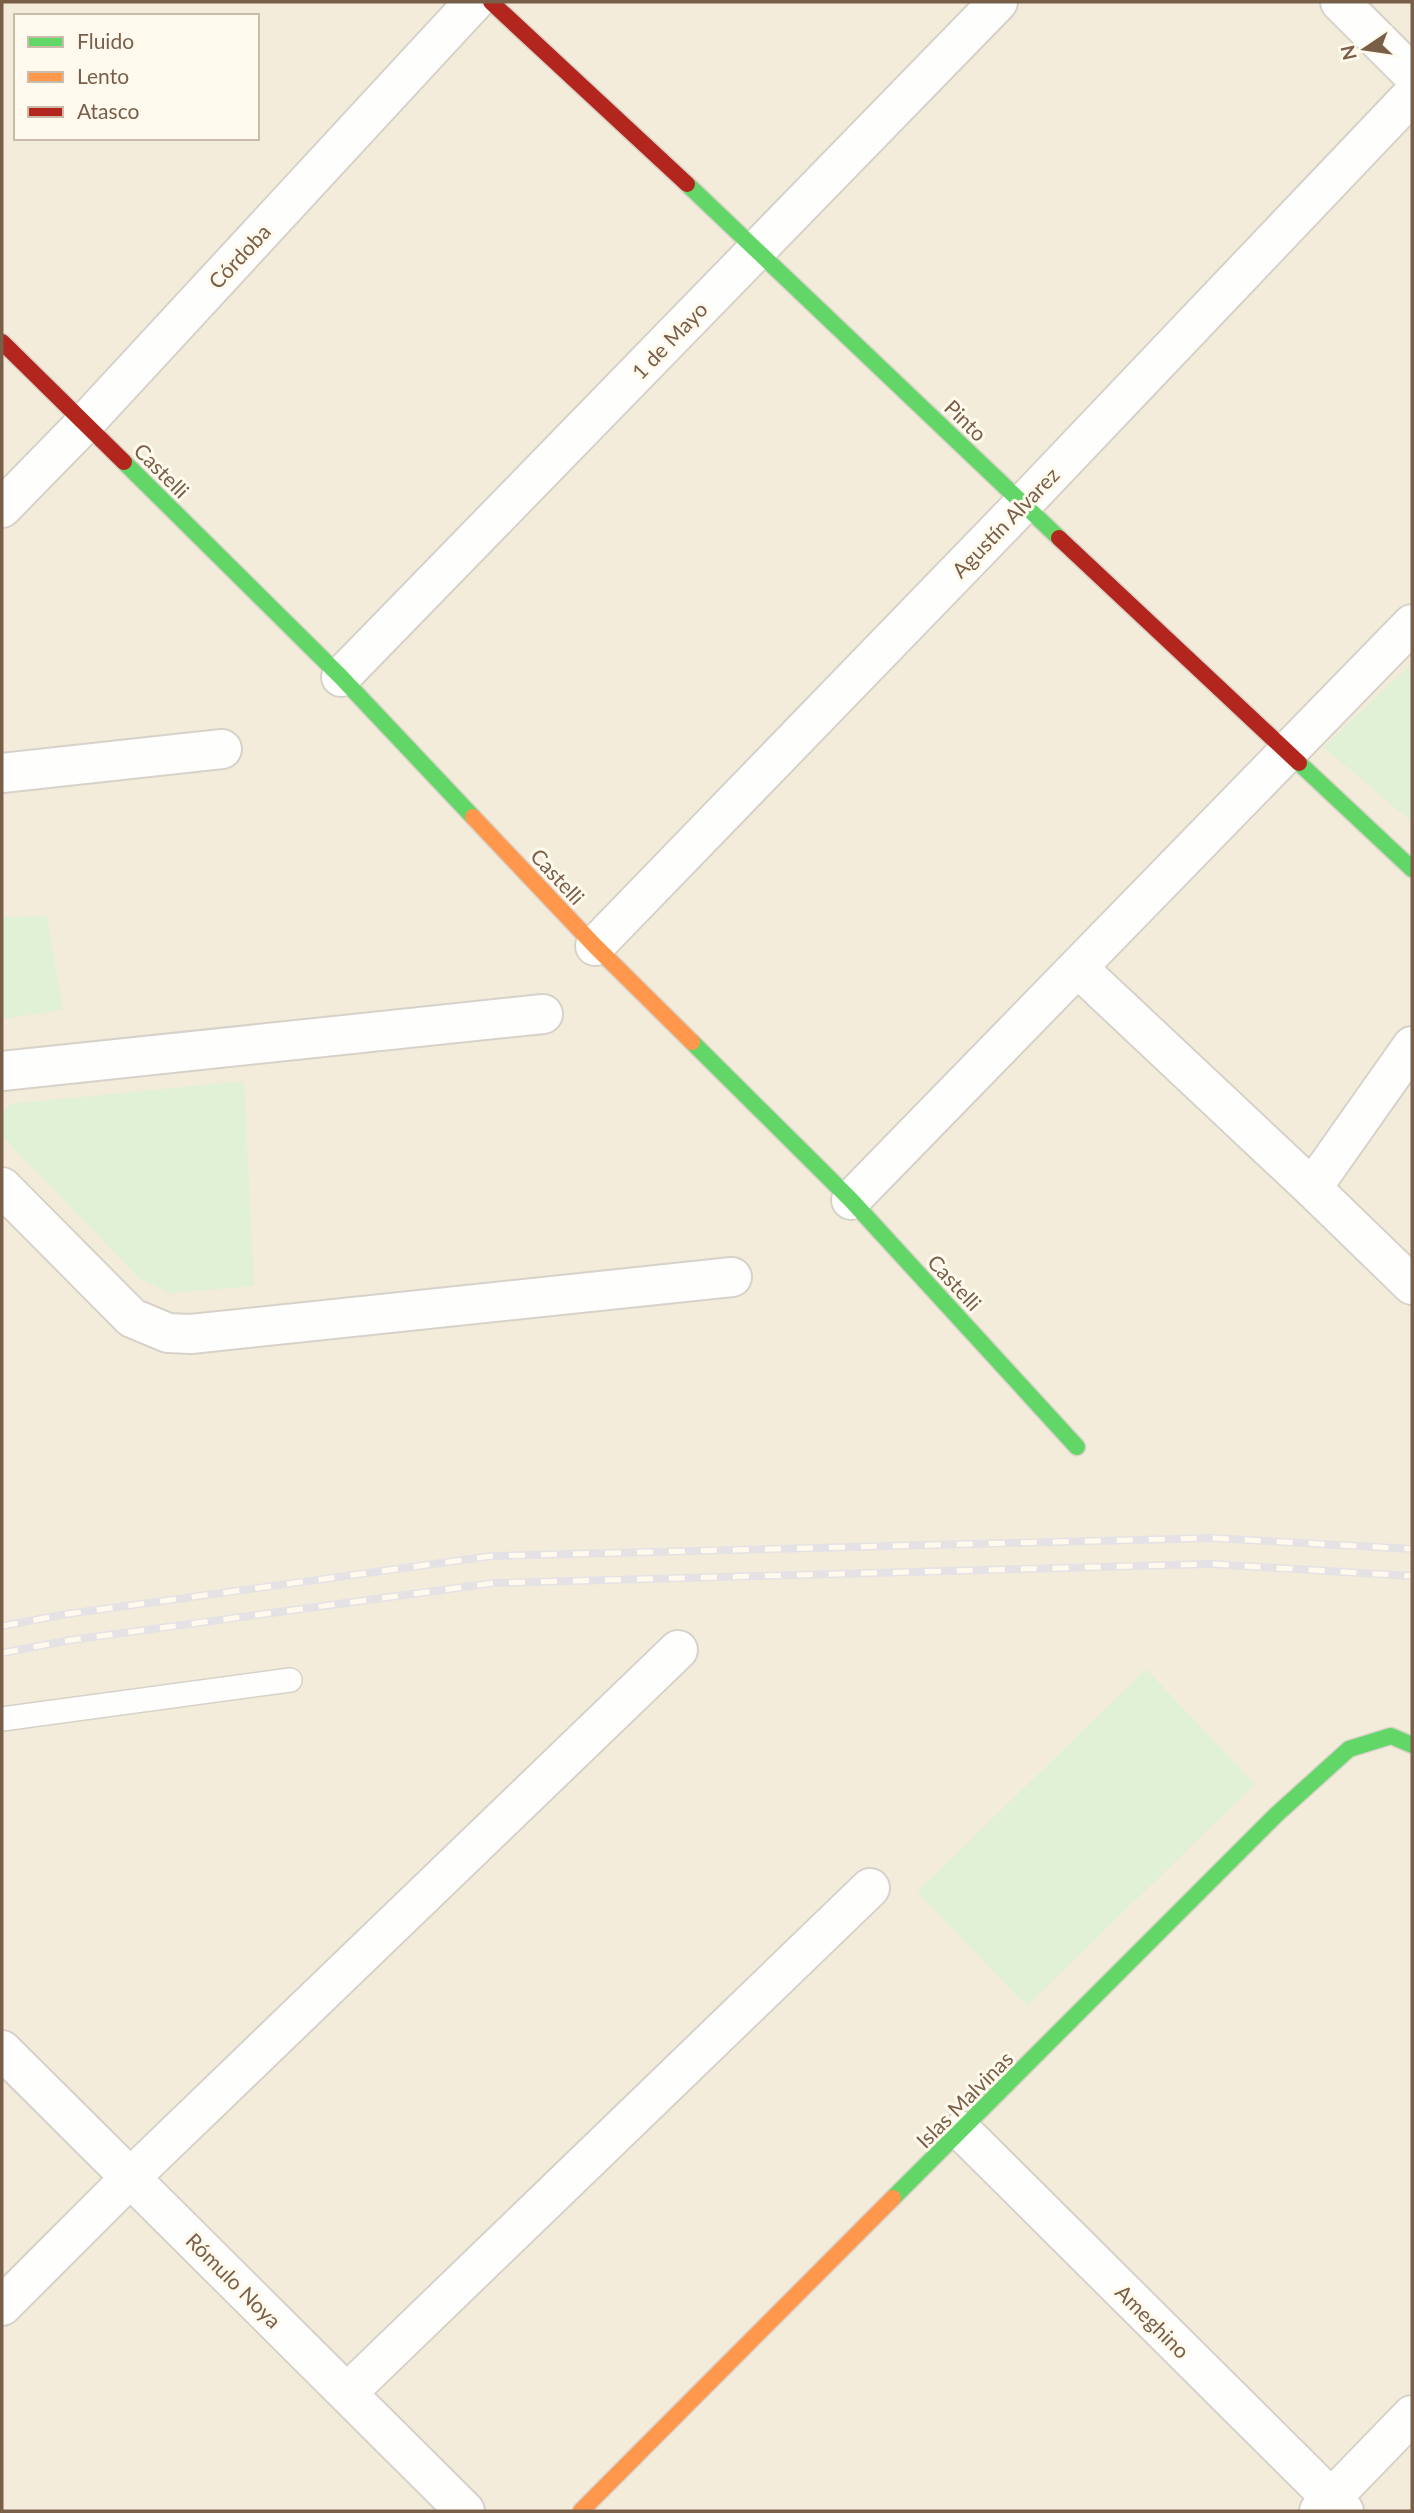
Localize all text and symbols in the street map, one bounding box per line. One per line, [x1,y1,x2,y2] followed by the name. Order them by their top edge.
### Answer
[14,14,259,140] legend
[1330,14,1400,84] north arrow
[77,28,134,53] text: Fluido
[1335,43,1361,63] text: N
[77,63,129,88] text: Lento
[77,98,139,123] text: Atasco
[203,219,275,293] street label: Córdoba
[626,296,712,384] street label: 1 de Mayo
[940,394,992,446] street label: Pinto
[129,437,195,503] street label: Castelli
[946,462,1064,582] street label: Agustín Alvarez
[526,843,590,909] street label: Castelli
[923,1249,987,1315] street label: Castelli
[911,2046,1017,2152] street label: Islas Malvinas
[181,2227,287,2333] street label: Rómulo Noya
[1111,2279,1195,2363] street label: Ameghino

